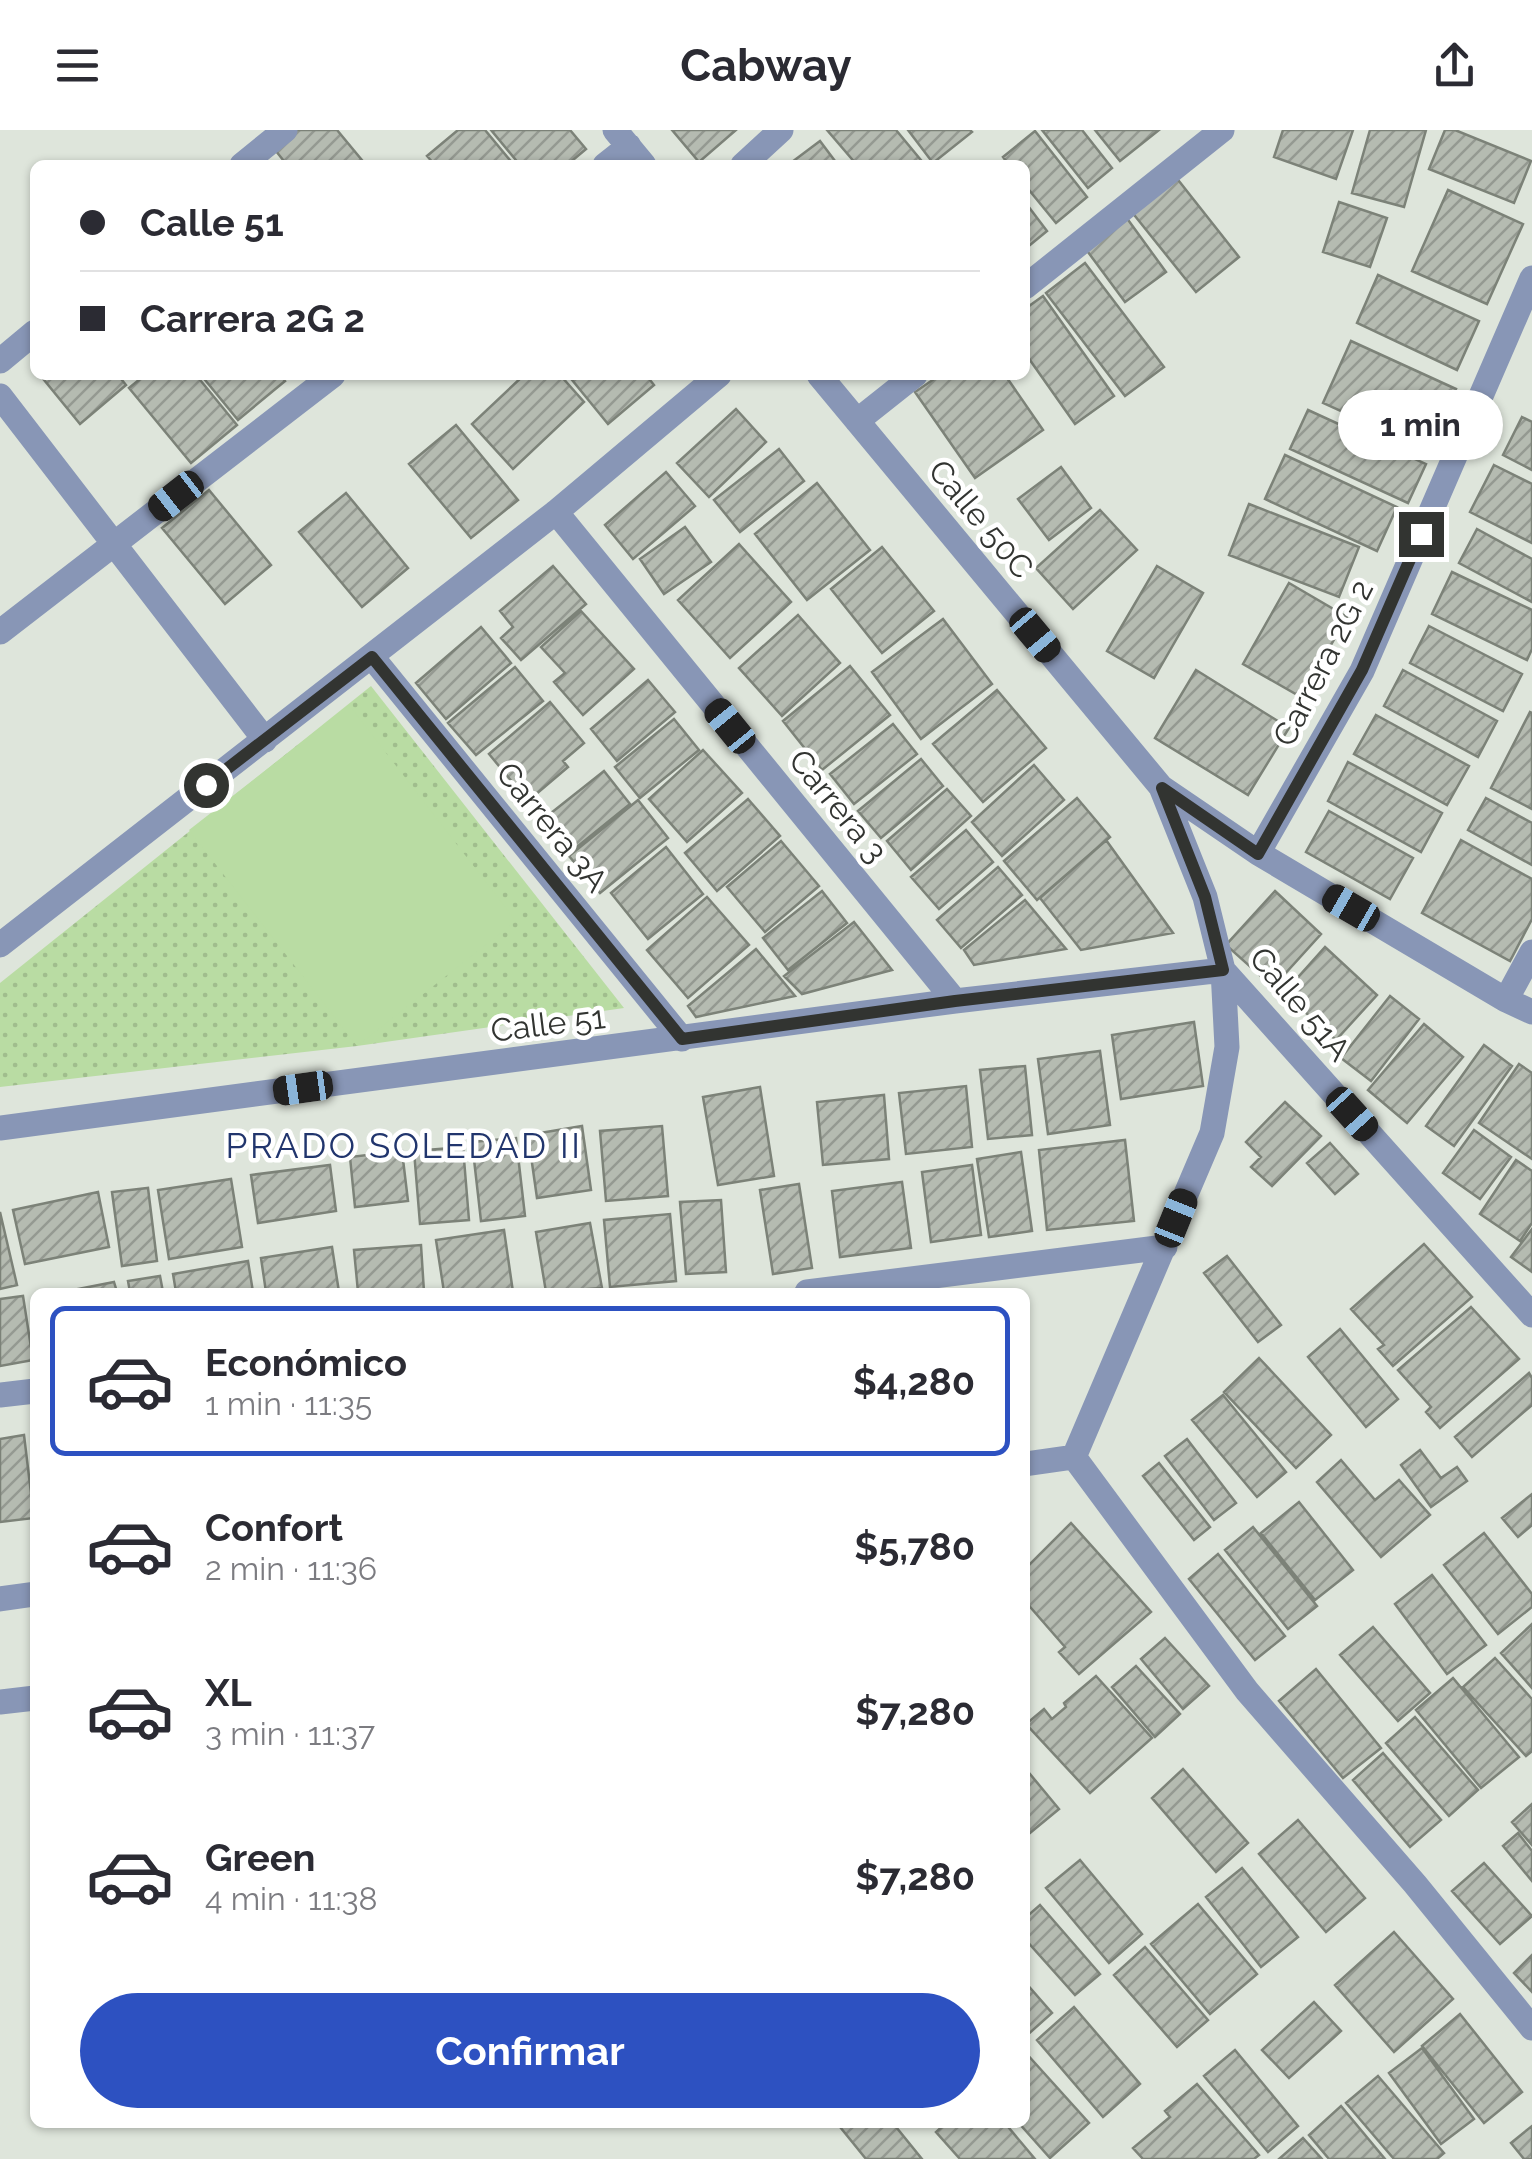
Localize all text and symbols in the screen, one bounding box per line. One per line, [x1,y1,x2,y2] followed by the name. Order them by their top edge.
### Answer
[50,38,105,93] icon: menu
[1427,38,1482,93] icon: share
[680,39,852,92] text: Cabway
[140,200,284,245] text: Calle 51
[140,296,365,341] text: Carrera 2G 2
[1338,389,1504,459] callout: 1 min
[1380,406,1461,443] text: 1 min
[921,452,1041,585] street label: Calle 50C
[143,466,209,526] car
[1399,512,1444,557] route end
[1265,574,1380,752] street label: Carrera 2G 2
[1004,602,1066,668] car
[699,693,761,759] car
[782,742,895,869] street label: Carrera 3
[489,755,616,899] street label: Carrera 3A
[184,763,229,808] route start
[1318,880,1384,936] car
[1242,939,1359,1068] street label: Calle 51A
[489,998,607,1049] street label: Calle 51
[271,1069,335,1107] car
[1321,1082,1383,1146] car
[226,1125,582,1166] district label: PRADO SOLEDAD II
[1151,1185,1201,1251] car
[85,1336,175,1426] icon: car
[205,1340,407,1385] text: Económico
[853,1359,975,1404] text: $4,280
[205,1385,372,1422] text: 1 min · 11:35
[85,1501,175,1591] icon: car
[205,1505,343,1550] text: Confort
[854,1524,975,1569] text: $5,780
[205,1550,377,1587] text: 2 min · 11:36
[85,1666,175,1756] icon: car
[205,1670,252,1715] text: XL
[855,1689,975,1734] text: $7,280
[205,1715,375,1752] text: 3 min · 11:37
[85,1831,175,1921] icon: car
[205,1835,315,1880] text: Green
[855,1854,975,1899] text: $7,280
[205,1880,378,1917] text: 4 min · 11:38
[80,1993,980,2108] button: Confirmar

